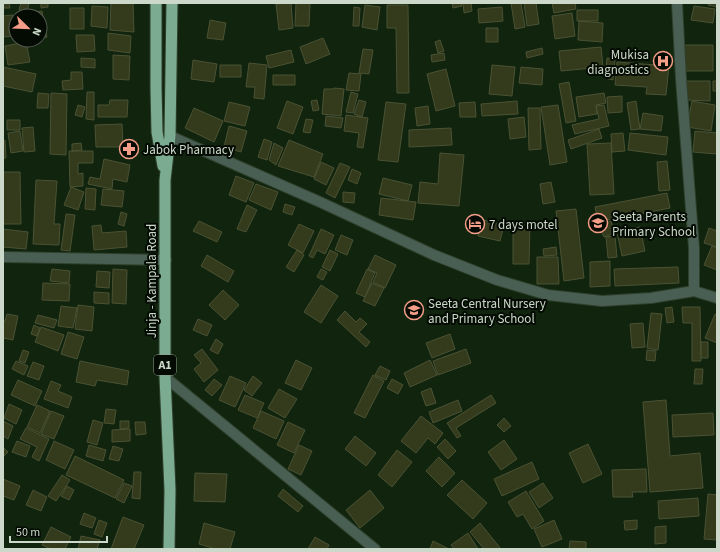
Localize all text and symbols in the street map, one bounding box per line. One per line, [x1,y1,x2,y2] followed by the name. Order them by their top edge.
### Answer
[8,8,48,48] north arrow
[28,25,45,38] text: N
[587,46,650,79] place label: Mukisa diagnostics
[652,50,674,72] hospital icon: Mukisa diagnostics
[118,138,140,160] pharmacy icon: Jabok Pharmacy
[143,141,234,159] place label: Jabok Pharmacy
[612,208,695,241] place label: Seeta Parents Primary School
[587,212,609,234] school or university icon: Seeta Parents Primary School
[464,213,486,235] hotel icon: 7 days motel
[489,216,558,234] place label: 7 days motel
[143,224,161,338] street label: Jinja - Kampala Road
[428,295,546,328] place label: Seeta Central Nursery and Primary School
[403,299,425,321] school or university icon: Seeta Central Nursery and Primary School
[154,355,176,375] road number: A1
[10,518,107,544] scale bar
[16,524,40,541] text: 50 m

